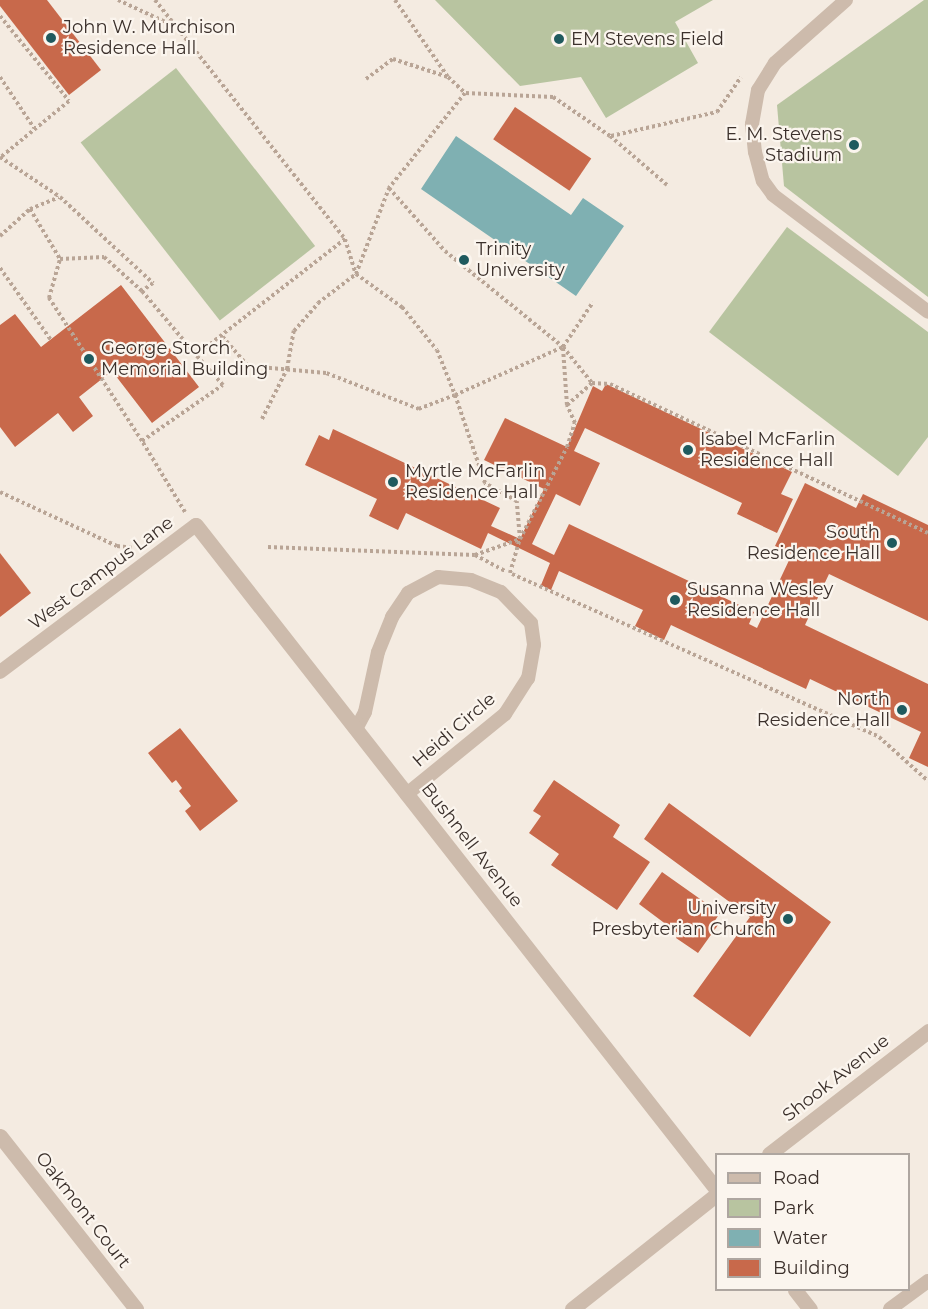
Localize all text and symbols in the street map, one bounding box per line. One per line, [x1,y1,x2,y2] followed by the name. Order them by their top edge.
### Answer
[63,17,236,60] place label: John W. Murchison Residence Hall
[571,28,724,50] place label: EM Stevens Field
[44,31,58,45] marker: John W. Murchison Residence Hall
[552,32,566,46] marker: EM Stevens Field
[725,124,842,166] place label: E. M. Stevens Stadium
[847,138,861,152] marker: E. M. Stevens Stadium
[476,239,565,282] place label: Trinity University
[457,253,471,267] marker: Trinity University
[101,338,268,380] place label: George Storch Memorial Building
[82,352,96,366] marker: George Storch Memorial Building
[700,429,835,472] place label: Isabel McFarlin Residence Hall
[681,443,695,457] marker: Isabel McFarlin Residence Hall
[405,461,545,504] place label: Myrtle McFarlin Residence Hall
[386,475,400,489] marker: Myrtle McFarlin Residence Hall
[25,512,177,634] street label: West Campus Lane
[747,522,880,564] place label: South Residence Hall
[885,536,899,550] marker: South Residence Hall
[687,579,833,622] place label: Susanna Wesley Residence Hall
[668,593,682,607] marker: Susanna Wesley Residence Hall
[408,688,500,772] street label: Heidi Circle
[757,689,890,732] place label: North Residence Hall
[895,703,909,717] marker: North Residence Hall
[417,778,527,912] street label: Bushnell Avenue
[592,898,776,940] place label: University Presbyterian Church
[781,912,795,926] marker: University Presbyterian Church
[778,1030,894,1126] street label: Shook Avenue
[31,1148,135,1272] street label: Oakmont Court
[715,1153,910,1291] legend
[773,1167,820,1189] text: Road
[773,1197,814,1219] text: Park
[773,1227,828,1249] text: Water
[773,1257,850,1279] text: Building

